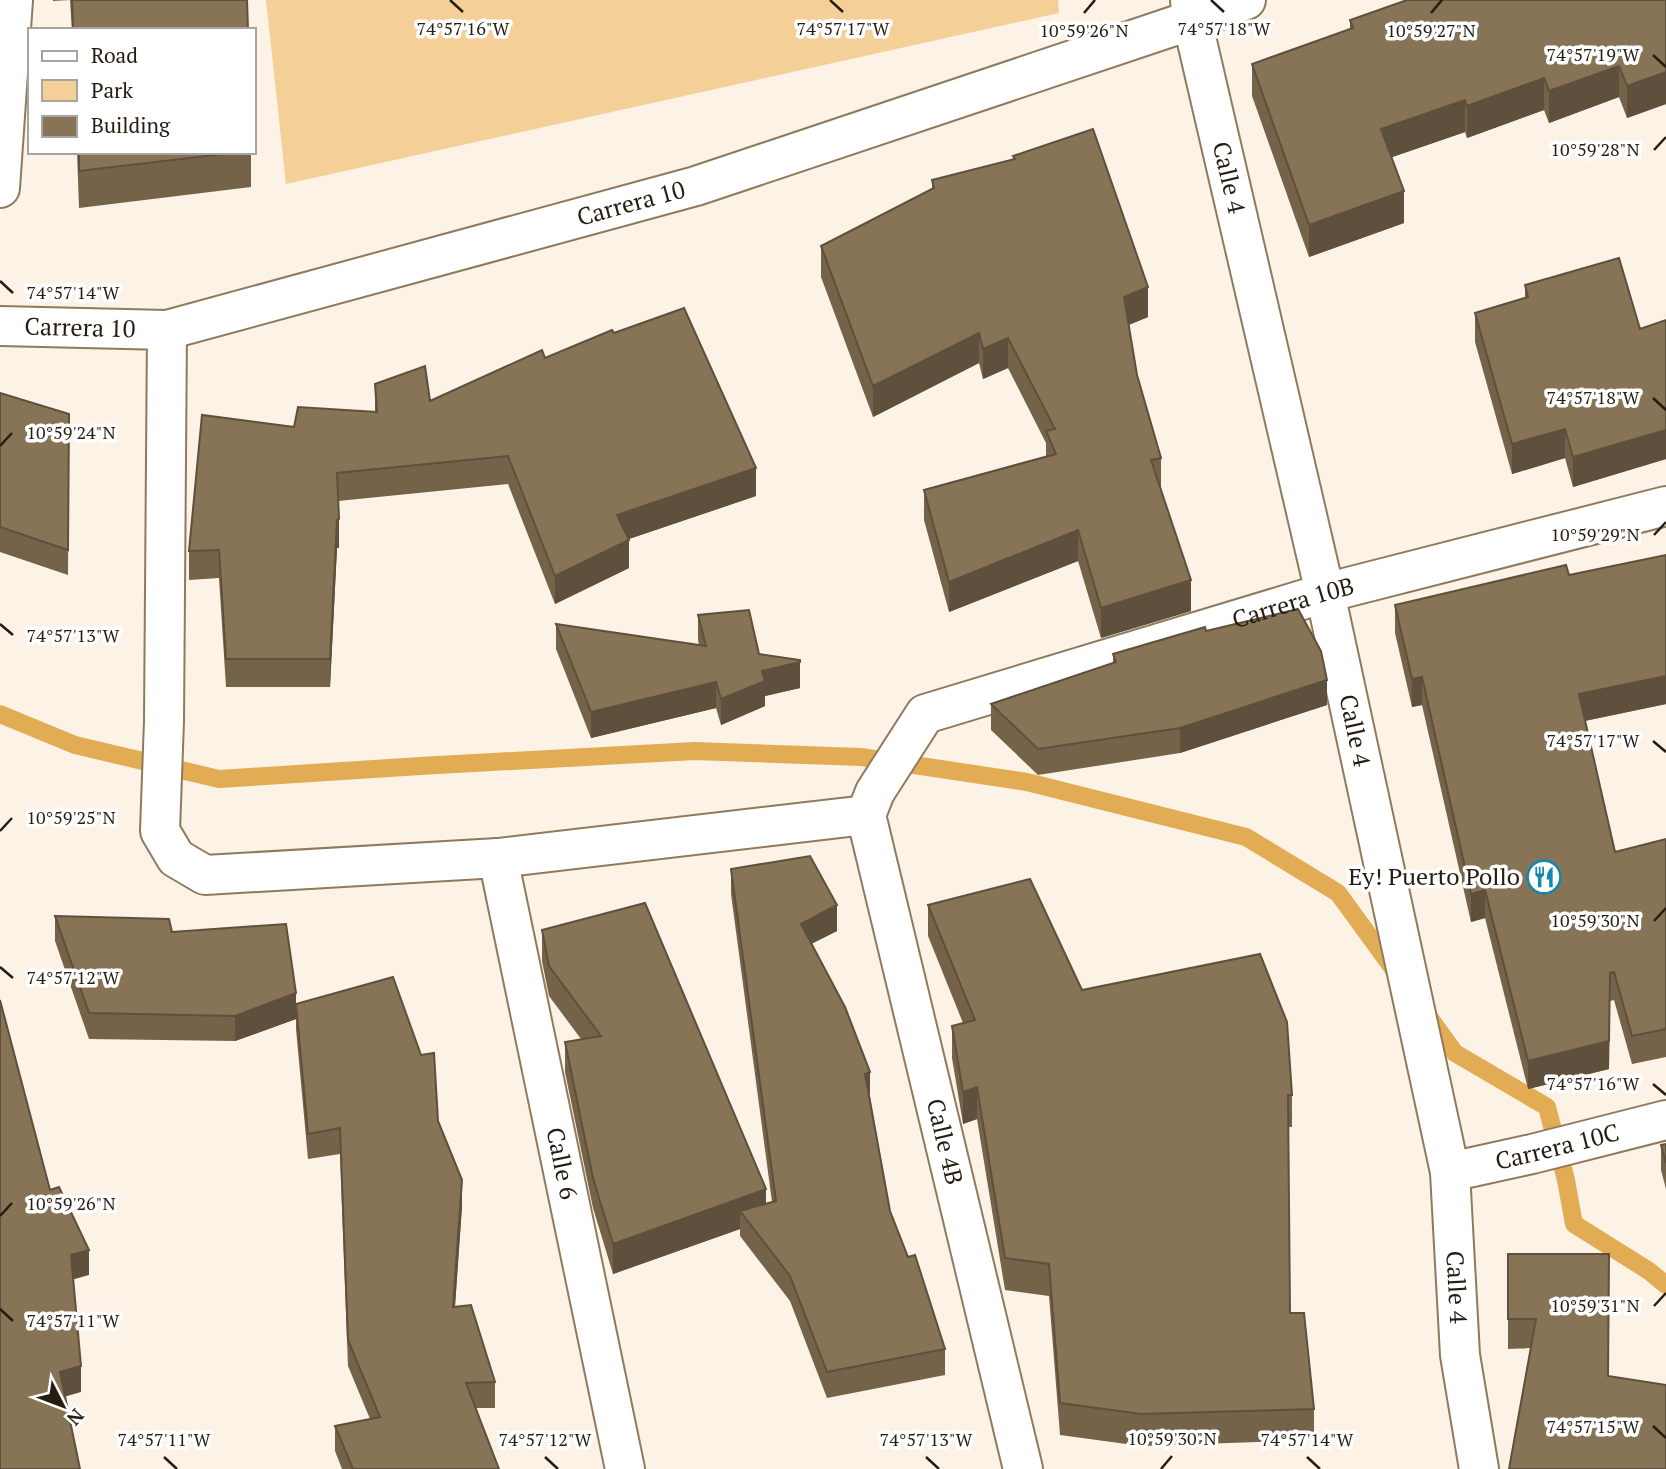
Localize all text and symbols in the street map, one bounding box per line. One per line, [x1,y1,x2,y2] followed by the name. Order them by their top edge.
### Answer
[417,16,510,40] text: 74°57'16"W
[797,16,890,40] text: 74°57'17"W
[1178,16,1271,40] text: 74°57'18"W
[1039,18,1129,42] text: 10°59'26"N
[1386,18,1476,42] text: 10°59'27"N
[28,28,256,154] legend
[91,41,138,69] text: Road
[1547,42,1640,66] text: 74°57'19"W
[91,76,133,104] text: Park
[91,111,171,139] text: Building
[1550,137,1640,161] text: 10°59'28"N
[1206,138,1253,217] street label: Calle 4
[573,173,689,233] street label: Carrera 10
[27,280,120,304] text: 74°57'14"W
[24,310,136,344] street label: Carrera 10
[1547,385,1640,409] text: 74°57'18"W
[26,420,116,444] text: 10°59'24"N
[1550,522,1640,546] text: 10°59'29"N
[1228,569,1357,635] street label: Carrera 10B
[27,623,120,647] text: 74°57'13"W
[1332,691,1379,769] street label: Calle 4
[1547,728,1640,752] text: 74°57'17"W
[26,805,116,829] text: 10°59'25"N
[1525,858,1563,896] restaurant icon: Ey! Puerto Pollo
[1348,860,1520,892] place label: Ey! Puerto Pollo
[1550,908,1640,932] text: 10°59'30"N
[27,965,120,989] text: 74°57'12"W
[1547,1071,1640,1095] text: 74°57'16"W
[920,1095,971,1188] street label: Calle 4B
[1492,1116,1622,1177] street label: Carrera 10C
[539,1124,586,1202] street label: Calle 6
[26,1191,116,1215] text: 10°59'26"N
[1439,1250,1475,1325] street label: Calle 4
[1550,1293,1640,1317] text: 10°59'31"N
[27,1308,120,1332] text: 74°57'11"W
[28,1371,98,1441] north arrow
[61,1404,90,1432] text: N
[1547,1414,1640,1438] text: 74°57'15"W
[1127,1426,1217,1450] text: 10°59'30"N
[118,1427,211,1451] text: 74°57'11"W
[499,1427,592,1451] text: 74°57'12"W
[880,1427,973,1451] text: 74°57'13"W
[1261,1427,1354,1451] text: 74°57'14"W

